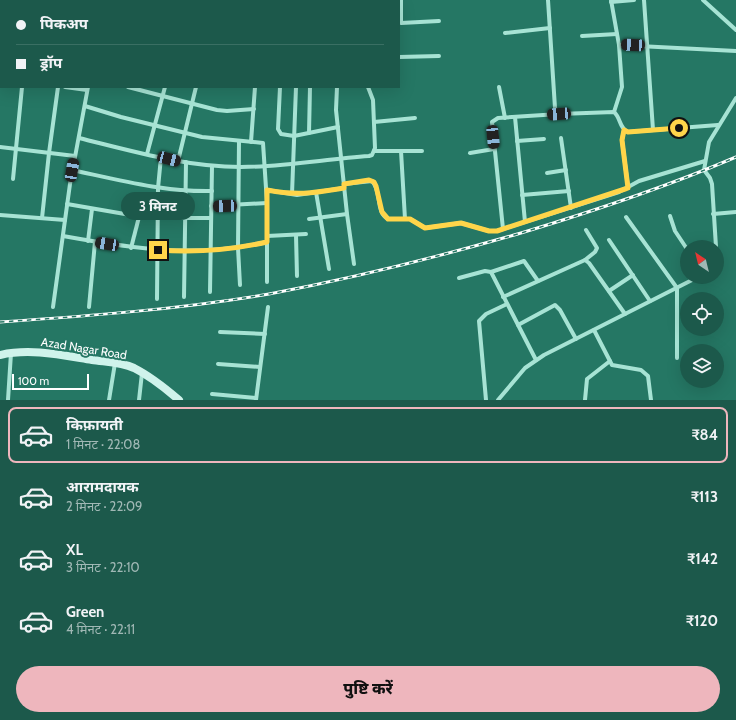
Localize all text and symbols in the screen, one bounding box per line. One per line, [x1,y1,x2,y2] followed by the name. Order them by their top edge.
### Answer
[40,15,88,33] text: पिकअप
[621,38,645,52] car
[40,54,62,72] text: ड्रॉप
[547,107,571,121] car
[670,119,688,137] route start
[486,124,500,150] car
[156,150,182,168] car
[64,157,80,183] car
[121,192,195,220] callout: 3 मिनट
[139,198,177,214] text: 3 मिनट
[213,200,237,212] car
[94,236,120,252] car
[680,240,724,284] north arrow
[680,240,724,388] map controls
[149,241,167,259] route end
[680,292,724,336] button: locate
[40,334,128,362] street label: Azad Nagar Road
[680,344,724,388] button: layers
[12,372,89,391] scale bar
[18,374,49,388] text: 100 m
[66,416,123,434] text: किफ़ायती
[18,417,54,453] icon: car
[691,426,718,444] text: ₹84
[66,436,140,452] text: 1 मिनट · 22:08
[66,478,139,496] text: आरामदायक
[18,479,54,515] icon: car
[691,488,718,506] text: ₹113
[66,498,142,514] text: 2 मिनट · 22:09
[18,541,54,577] icon: car
[66,541,83,559] text: XL
[687,550,718,568] text: ₹142
[66,559,139,575] text: 3 मिनट · 22:10
[18,603,54,639] icon: car
[66,603,104,621] text: Green
[686,612,718,630] text: ₹120
[66,621,135,637] text: 4 मिनट · 22:11
[16,666,720,712] button: पुष्टि करें

